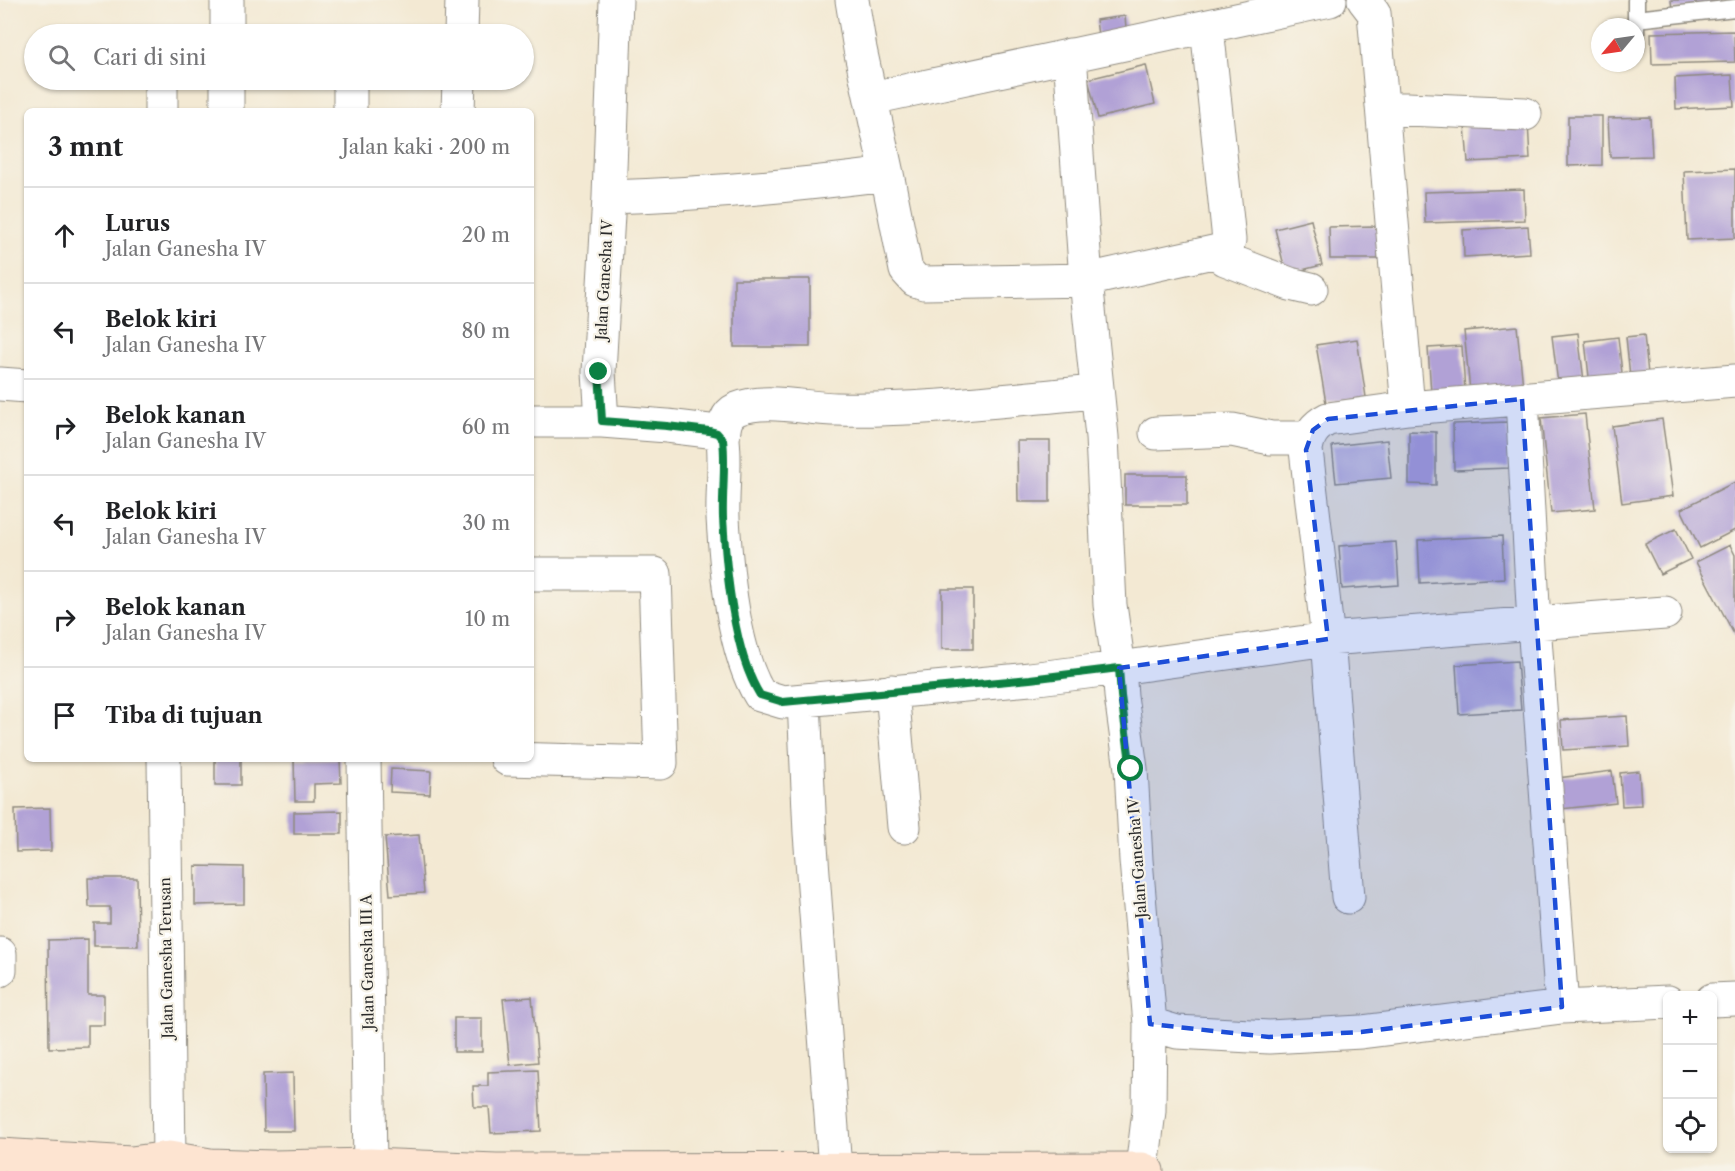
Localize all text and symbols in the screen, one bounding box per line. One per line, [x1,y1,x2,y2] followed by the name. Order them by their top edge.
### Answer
[1591,18,1645,72] north arrow
[24,24,534,90] search box
[45,41,78,74] icon: search
[93,44,206,71] text: Cari di sini
[48,131,123,163] text: 3 mnt
[342,135,510,159] text: Jalan kaki · 200 m
[105,210,170,237] text: Lurus
[591,218,617,343] street label: Jalan Ganesha IV
[48,219,81,252] icon: ahead
[462,223,510,247] text: 20 m
[105,237,266,261] text: Jalan Ganesha IV
[105,306,217,333] text: Belok kiri
[48,315,81,348] icon: left
[462,319,510,343] text: 80 m
[105,333,266,357] text: Jalan Ganesha IV
[585,358,611,384] route end
[105,402,246,429] text: Belok kanan
[48,411,81,444] icon: right
[462,415,510,439] text: 60 m
[105,429,266,453] text: Jalan Ganesha IV
[105,498,217,525] text: Belok kiri
[48,507,81,540] icon: left
[462,511,510,535] text: 30 m
[105,525,266,549] text: Jalan Ganesha IV
[105,594,246,621] text: Belok kanan
[48,603,81,636] icon: right
[465,607,510,631] text: 10 m
[105,621,266,645] text: Jalan Ganesha IV
[48,699,81,732] icon: arrive
[105,702,263,729] text: Tiba di tujuan
[1117,755,1143,781] route start
[1123,796,1151,921] street label: Jalan Ganesha IV
[155,877,177,1041] street label: Jalan Ganesha Terusan
[356,893,378,1032] street label: Jalan Ganesha III A
[1663,991,1717,1153] map controls
[1663,991,1717,1045] button: +
[1663,1045,1717,1099] button: −
[1663,1099,1717,1153] button: locate

